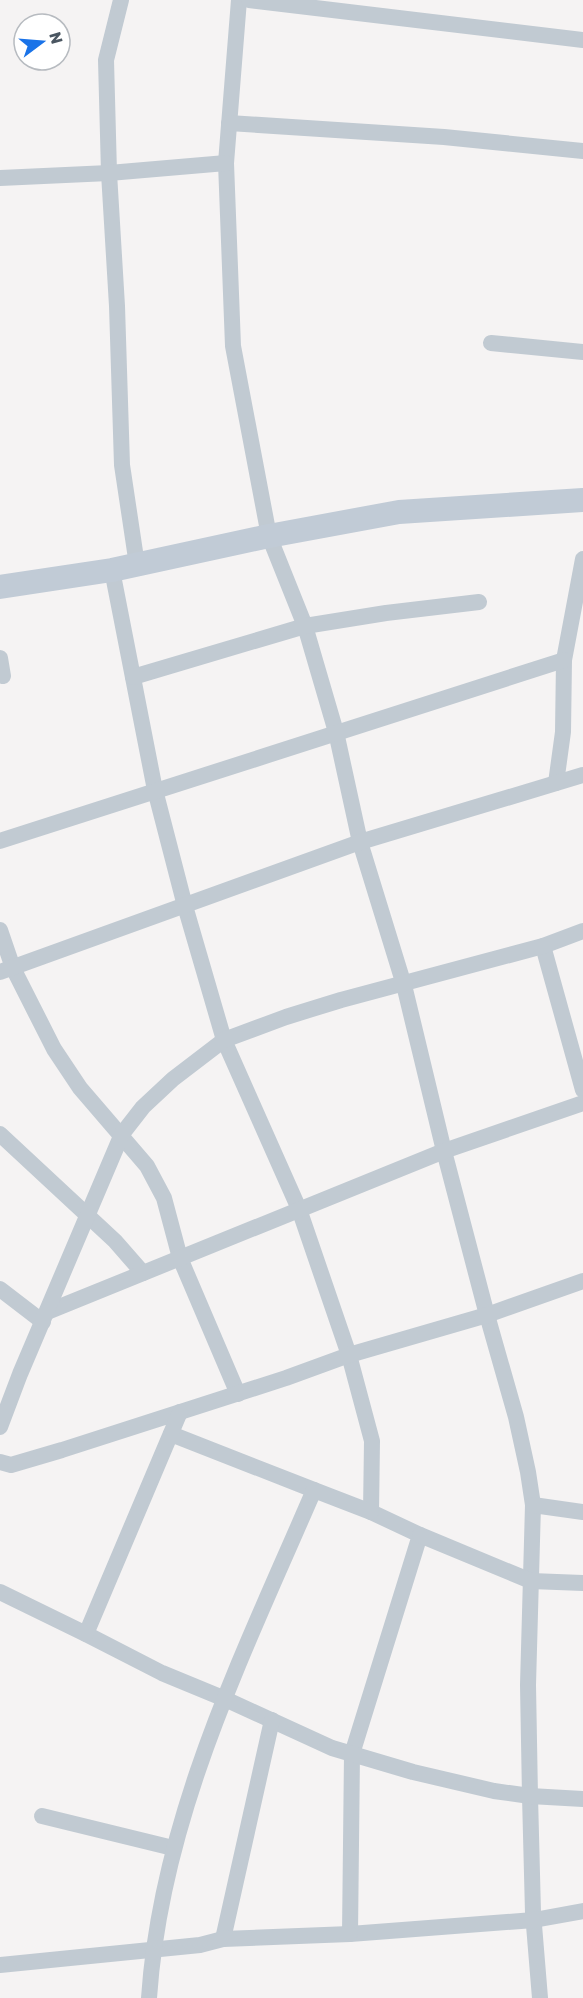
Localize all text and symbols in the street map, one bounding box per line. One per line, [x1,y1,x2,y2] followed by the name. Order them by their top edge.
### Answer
[12,12,72,72] north arrow
[45,30,67,46] text: N

